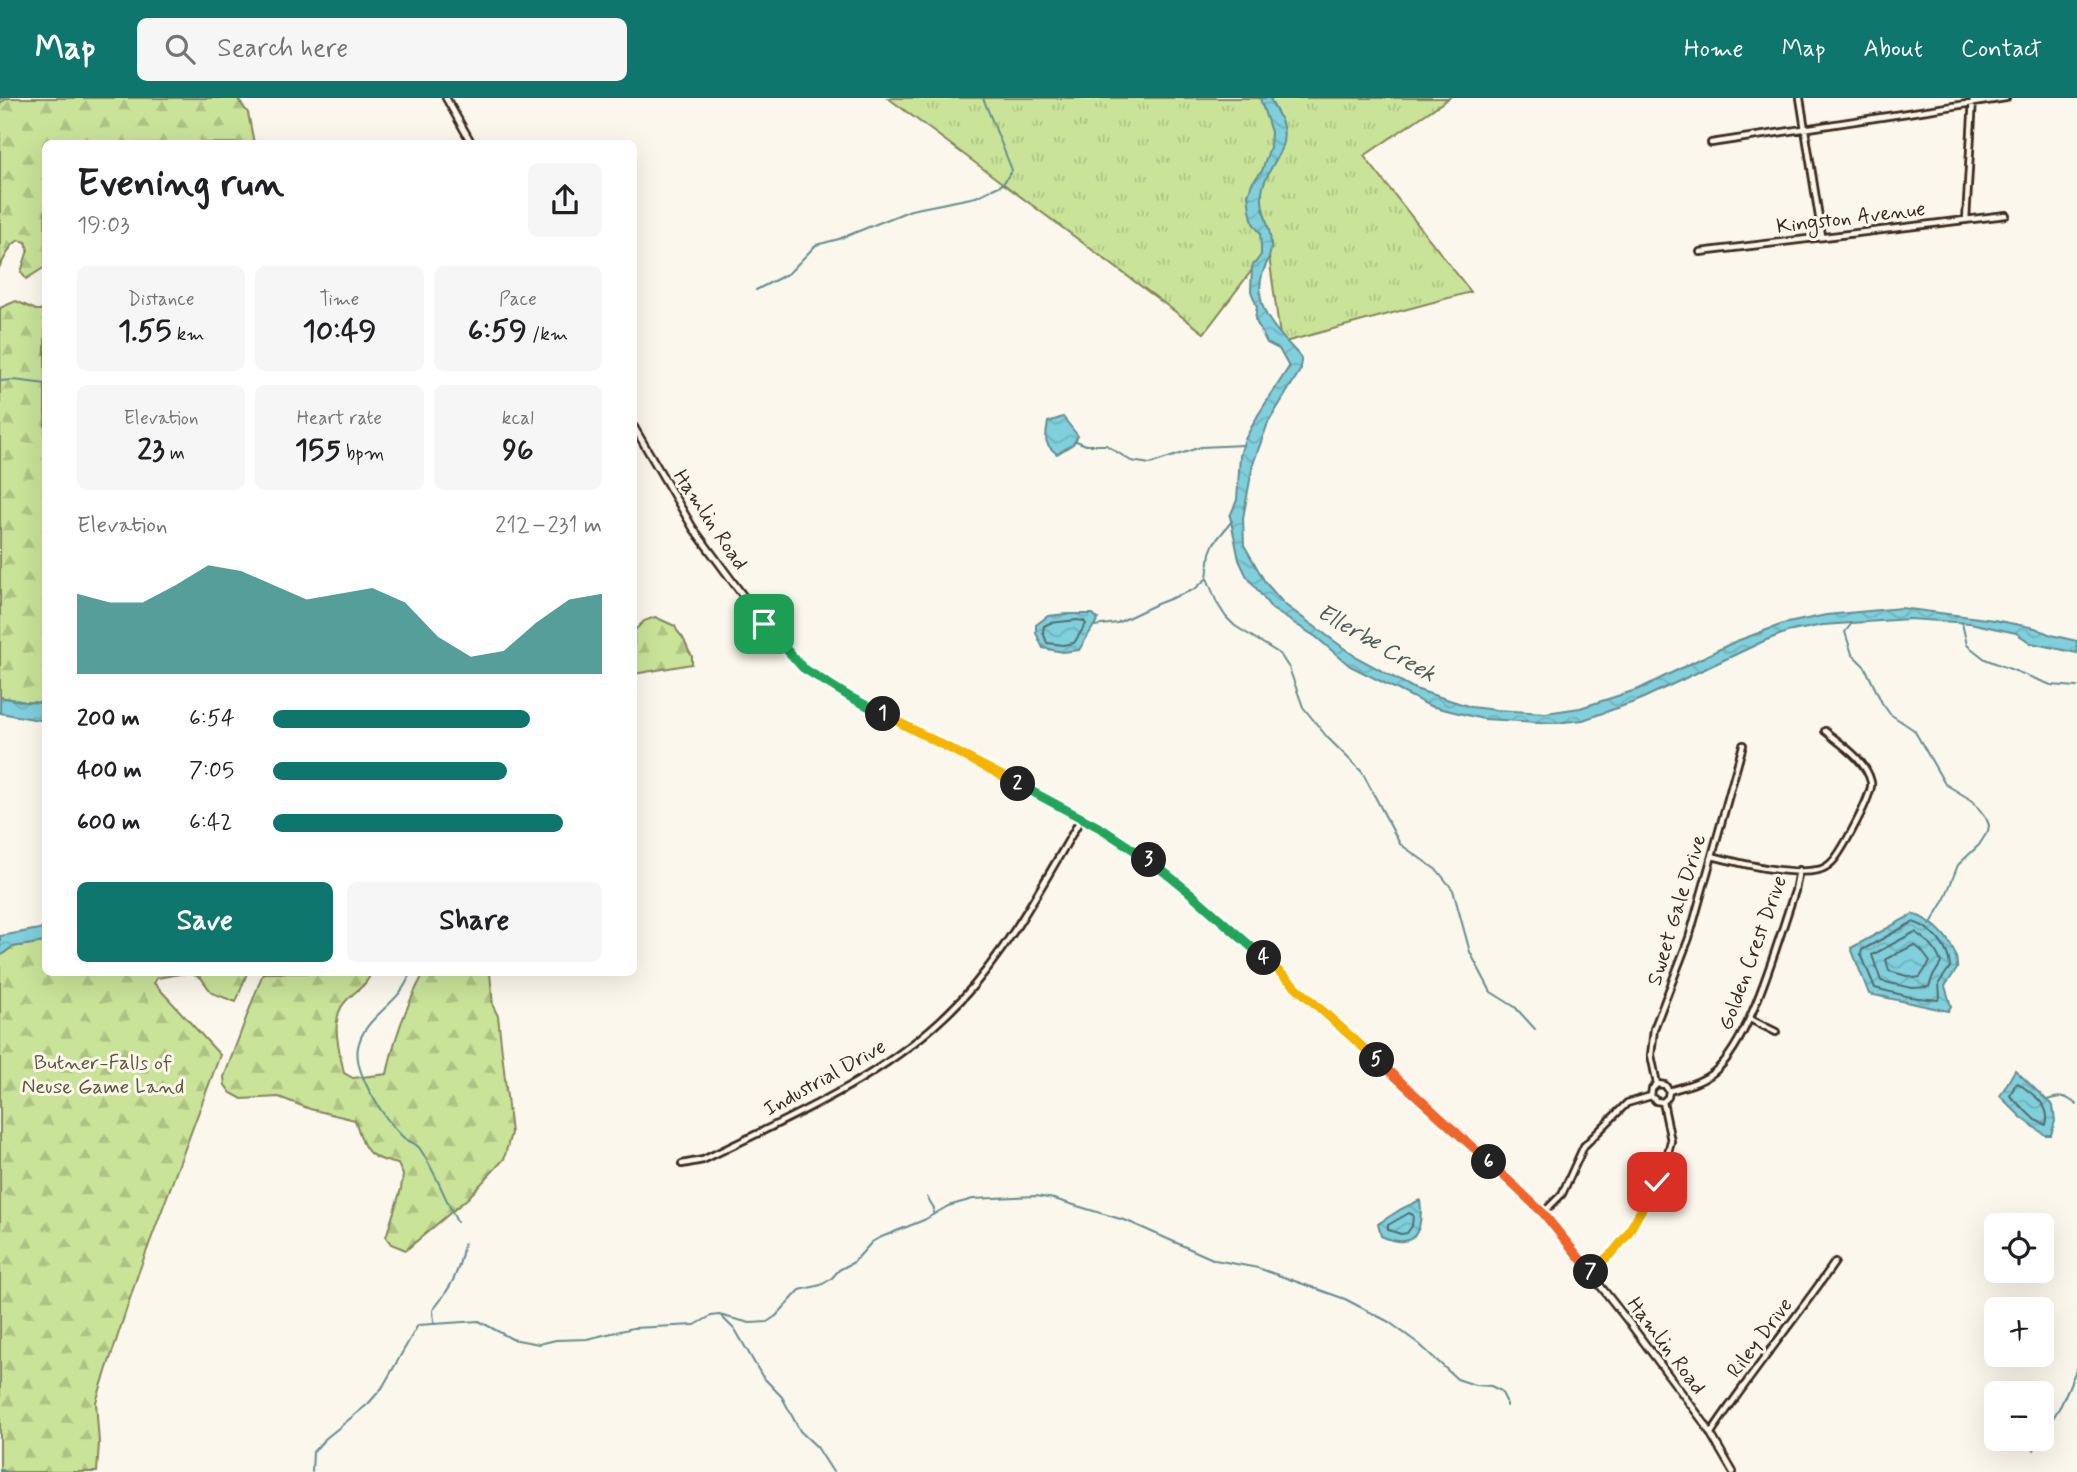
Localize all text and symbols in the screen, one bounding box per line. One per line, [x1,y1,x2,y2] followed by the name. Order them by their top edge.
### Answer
[137,18,627,81] search box
[35,27,95,71] text: Map
[161,30,199,68] icon: search
[217,32,348,66] text: Search here
[1684,34,1744,65] text: Home
[1782,34,1826,65] text: Map
[1864,34,1923,65] text: About
[1961,34,2042,65] text: Contact
[77,160,284,209] text: Evening run
[528,163,602,237] button: share
[1775,195,1927,242] street label: Kingston Avenue
[77,211,130,241] text: 19:03
[128,287,195,312] text: Distance
[320,287,359,312] text: Time
[499,287,537,312] text: Pace
[118,312,172,351] text: 1.55
[303,312,376,351] text: 10:49
[468,312,527,351] text: 6:59
[172,322,204,347] text: km
[527,322,568,347] text: /km
[124,406,199,431] text: Elevation
[297,406,382,431] text: Heart rate
[502,406,534,431] text: kcal
[137,431,165,470] text: 23
[295,431,341,470] text: 155
[502,431,533,470] text: 96
[165,441,185,466] text: m
[341,441,384,466] text: bpm
[666,464,754,576] street label: Hamlin Road
[77,511,168,541] text: Elevation
[495,511,602,541] text: 212–231 m
[734,594,794,654] pin
[1311,598,1441,690] water label: Ellerbe Creek
[745,605,783,643] icon: arrive
[866,696,900,732] pin: 1
[878,701,887,726] text: 1
[77,704,140,734] text: 200 m
[189,704,235,734] text: 6:54
[77,756,142,786] text: 400 m
[189,756,234,786] text: 7:05
[1000,766,1036,802] pin: 2
[1013,771,1022,796] text: 2
[77,808,140,838] text: 600 m
[189,808,232,838] text: 6:42
[1641,831,1713,989] street label: Sweet Gale Drive
[1132,842,1166,878] pin: 3
[1144,847,1153,872] text: 3
[1712,872,1794,1034] street label: Golden Crest Drive
[77,882,333,962] button: Save
[347,882,602,962] button: Share
[1246,940,1282,976] pin: 4
[1258,945,1269,970] text: 4
[759,1033,891,1123] street label: Industrial Drive
[1360,1042,1394,1077] pin: 5
[1371,1047,1382,1072] text: 5
[21,1049,185,1101] park label: Butner-Falls of Neuse Game Land
[1472,1144,1506,1180] pin: 6
[1484,1149,1493,1174] text: 6
[1627,1152,1687,1212] pin
[1638,1163,1676,1201] icon: check
[1984,1213,2054,1451] map controls
[1984,1213,2054,1283] button: locate
[1574,1254,1608,1290] pin: 7
[1585,1259,1596,1284] text: 7
[1620,1291,1712,1401] street label: Hamlin Road
[1721,1292,1799,1384] street label: Riley Drive
[1984,1297,2054,1367] button: +
[1984,1381,2054,1451] button: −

